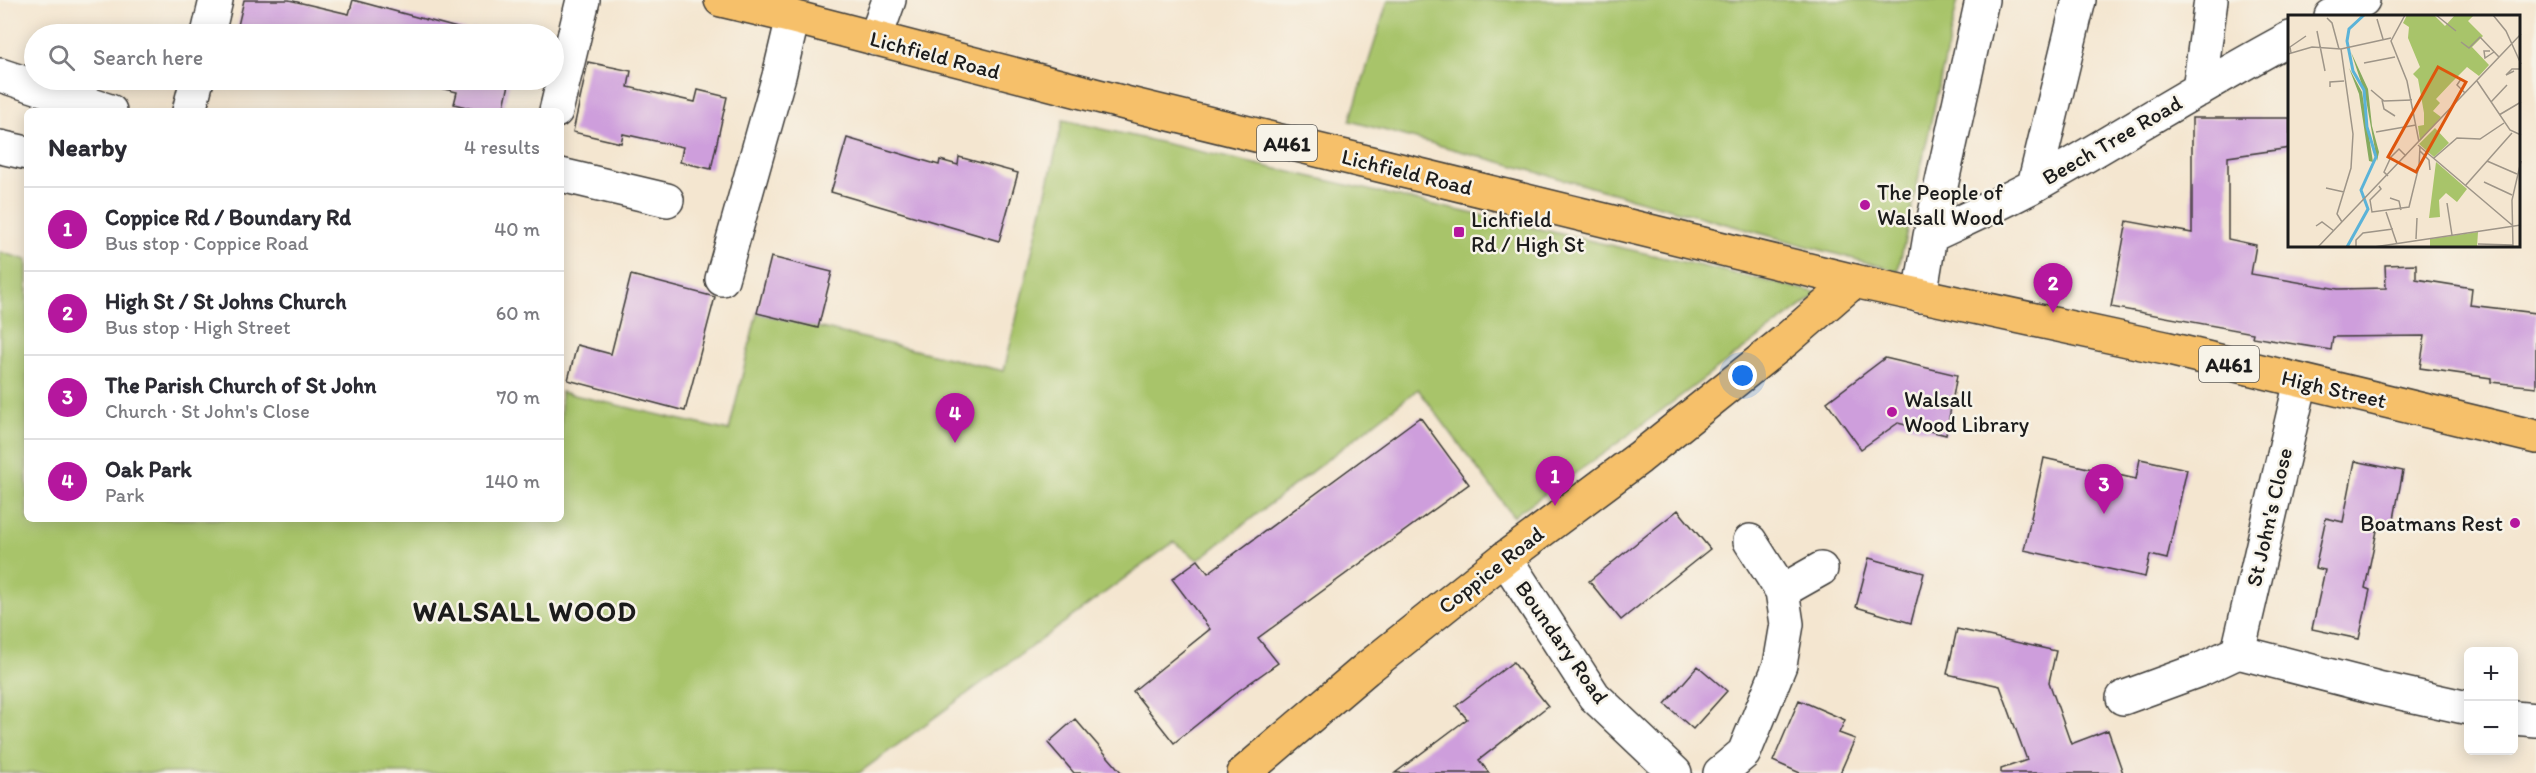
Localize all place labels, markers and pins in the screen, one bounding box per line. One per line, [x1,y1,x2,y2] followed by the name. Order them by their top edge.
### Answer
[1877,179,2004,231] place label: The People of Walsall Wood
[1858,198,1872,212] marker: The People of Walsall Wood
[1471,206,1584,258] place label: Lichfield Rd / High St
[1452,225,1466,239] marker: Lichfield Rd / High St
[2034,264,2072,313] pin: 2
[1904,386,2030,438] place label: Walsall Wood Library
[936,394,974,443] pin: 4
[1885,405,1899,419] marker: Walsall Wood Library
[1536,456,1574,506] pin: 1
[2084,464,2124,514] pin: 3
[2360,510,2503,537] place label: Boatmans Rest
[2508,516,2522,530] marker: Boatmans Rest

